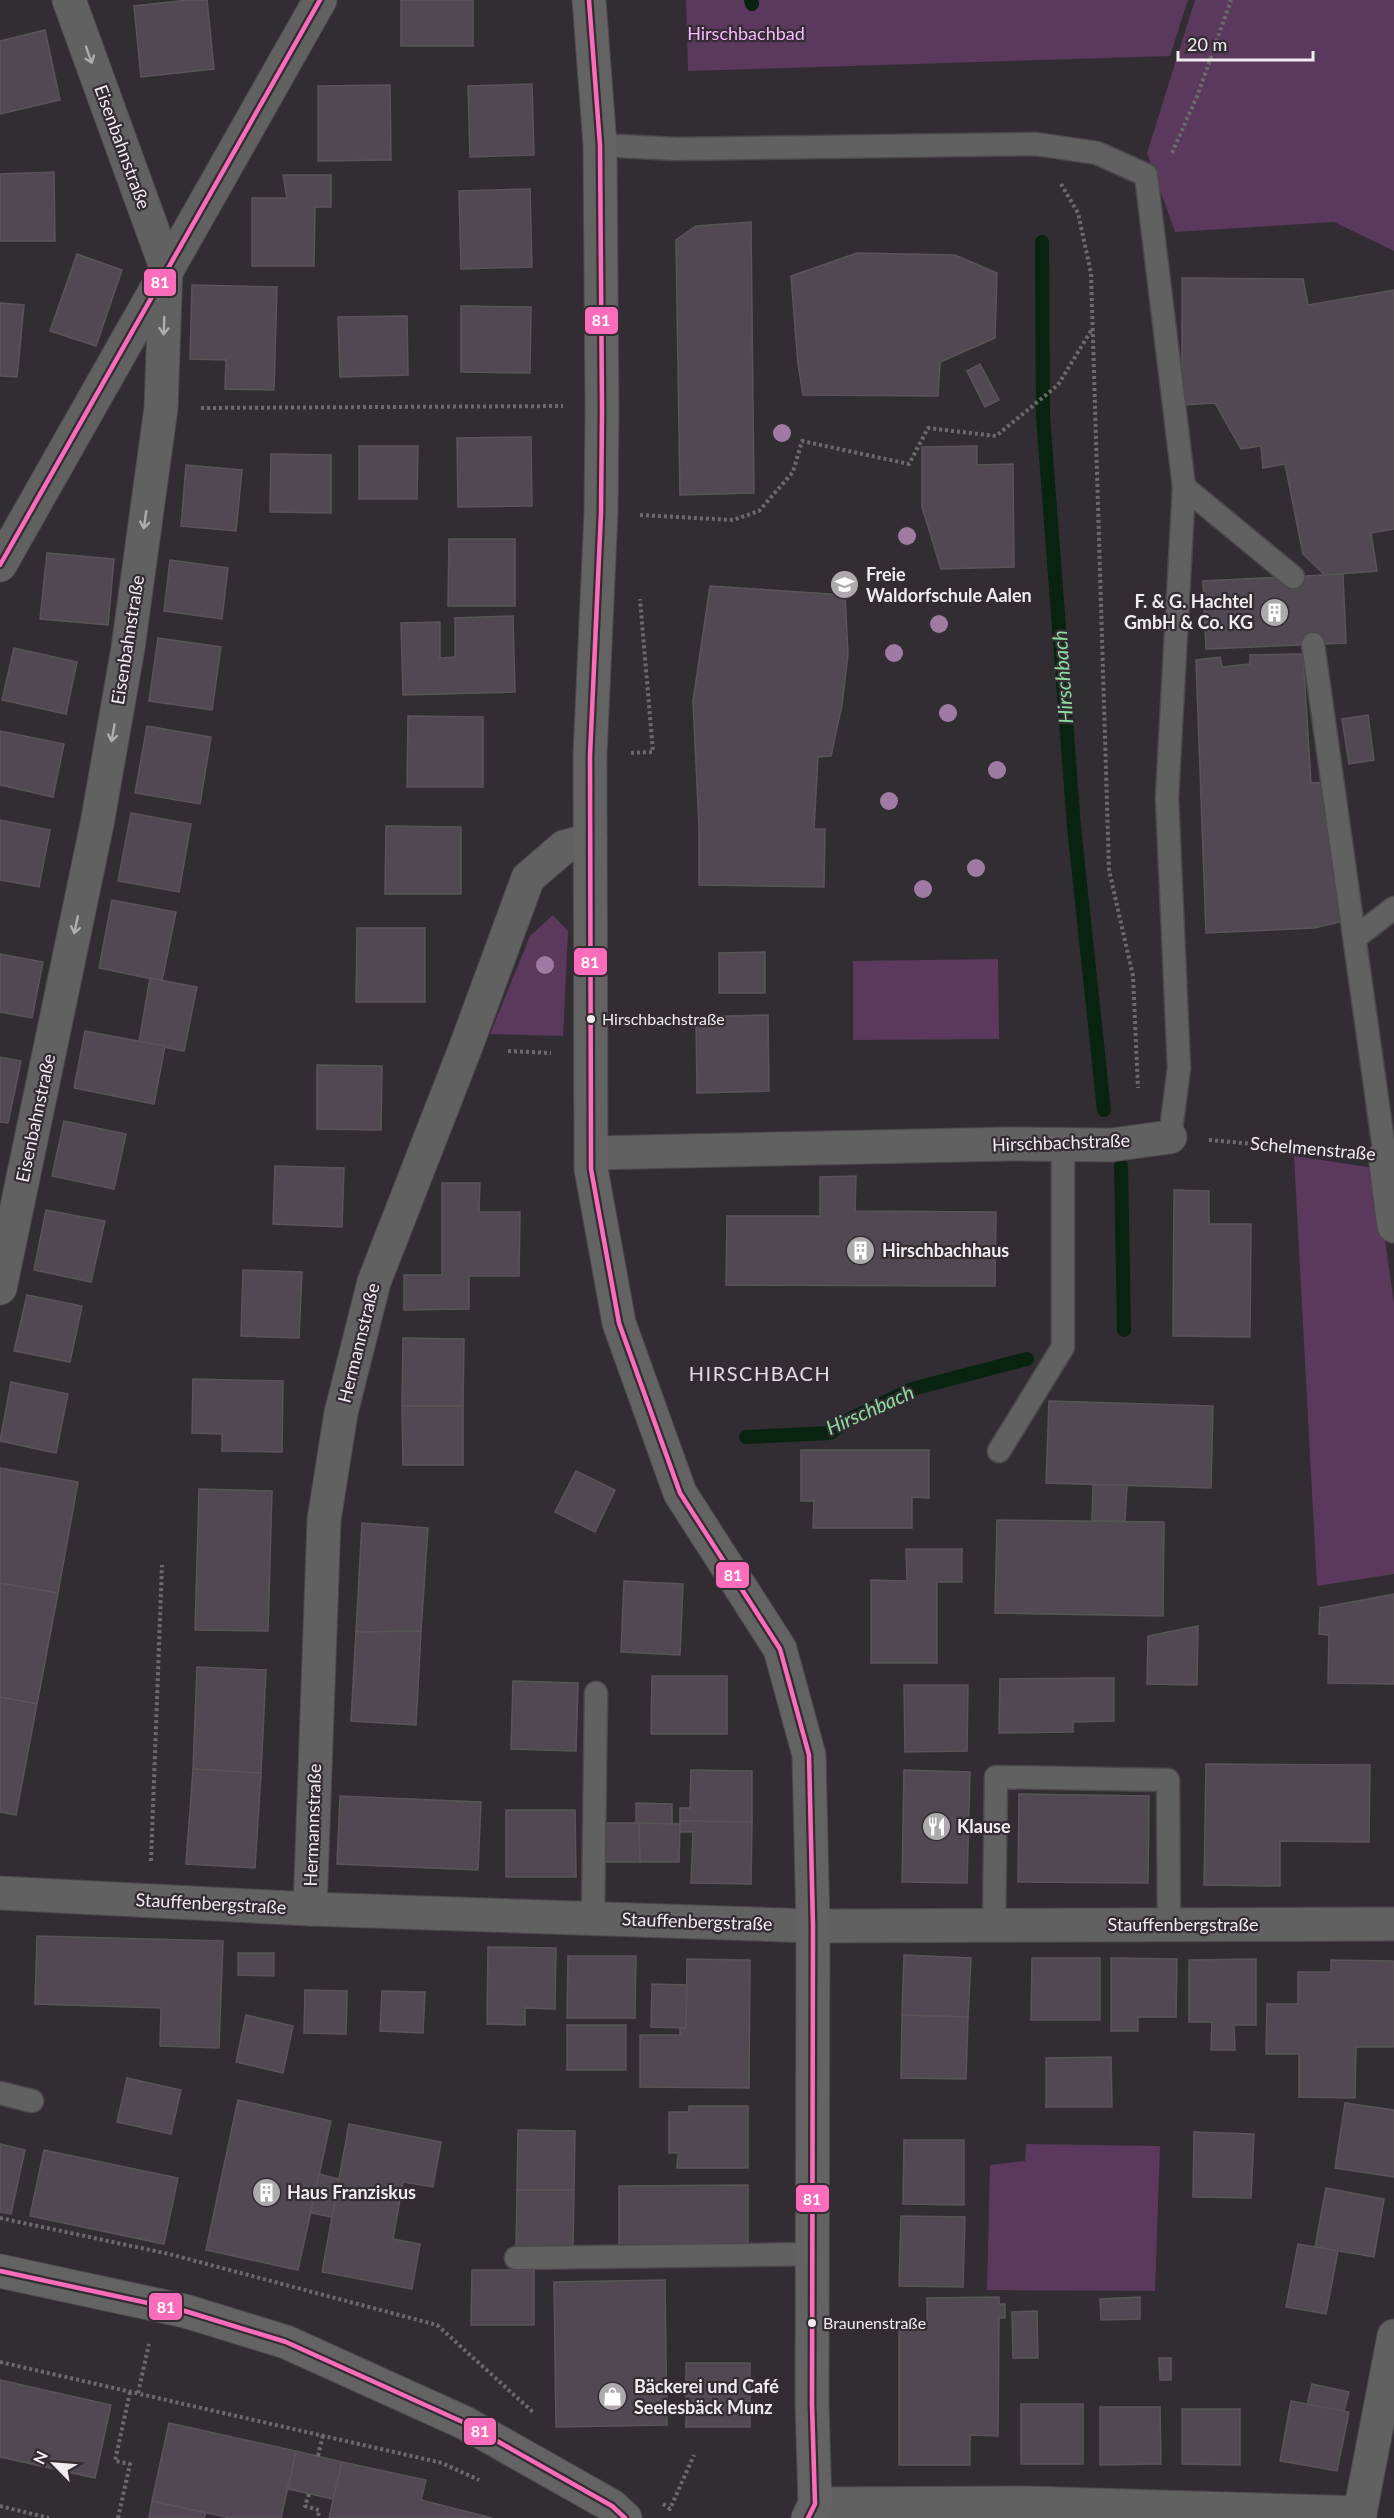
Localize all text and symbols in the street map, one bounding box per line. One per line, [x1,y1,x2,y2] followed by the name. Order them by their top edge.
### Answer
[687,22,805,44] park label: Hirschbachbad
[1178,24,1313,62] scale bar
[1187,33,1227,55] text: 20 m
[84,45,95,64] one-way arrow
[90,81,156,212] street label: Eisenbahnstraße
[143,268,177,297] line badge: 81
[151,272,169,291] text: 81
[584,306,619,335] line badge: 81
[592,310,610,329] text: 81
[158,315,170,335] one-way arrow
[140,509,151,529] one-way arrow
[866,563,1032,606] place label: Freie Waldorfschule Aalen
[829,569,861,601] school or university icon: Freie Waldorfschule Aalen
[106,574,148,706] street label: Eisenbahnstraße
[1124,590,1253,633] place label: F. & G. Hachtel GmbH & Co. KG
[1258,596,1290,628] building icon: F. & G. Hachtel GmbH & Co. KG
[1047,630,1077,725] water label: Hirschbach
[107,723,118,743] one-way arrow
[70,915,82,934] one-way arrow
[573,947,608,976] line badge: 81
[581,952,599,971] text: 81
[602,1009,725,1028] place label: Hirschbachstraße
[585,1013,597,1025] marker: Hirschbachstraße
[11,1052,59,1184] street label: Eisenbahnstraße
[992,1129,1130,1155] street label: Hirschbachstraße
[1249,1132,1377,1164] street label: Schelmenstraße
[845,1235,877,1267] building icon: Hirschbachhaus
[882,1239,1009,1261] place label: Hirschbachhaus
[332,1280,384,1405] street label: Hermannstraße
[689,1361,831,1385] district label: HIRSCHBACH
[822,1379,917,1439] water label: Hirschbach
[715,1561,750,1589] line badge: 81
[724,1565,742,1584] text: 81
[299,1763,325,1887] street label: Hermannstraße
[920,1811,952,1843] restaurant icon: Klause
[957,1815,1011,1837] place label: Klause
[135,1888,287,1918] street label: Stauffenbergstraße
[621,1907,773,1935] street label: Stauffenbergstraße
[1108,1913,1258,1935] street label: Stauffenbergstraße
[250,2177,282,2209] building icon: Haus Franziskus
[287,2181,416,2203] place label: Haus Franziskus
[795,2184,830,2213] line badge: 81
[803,2189,821,2208] text: 81
[148,2292,183,2321] line badge: 81
[157,2297,175,2316] text: 81
[823,2313,926,2332] place label: Braunenstraße
[806,2317,818,2329] marker: Braunenstraße
[634,2375,779,2418] place label: Bäckerei und Café Seelesbäck Munz
[597,2381,629,2413] shop icon: Bäckerei und Café Seelesbäck Munz
[463,2417,497,2446] line badge: 81
[471,2421,489,2440] text: 81
[24,2434,84,2494] north arrow
[29,2448,51,2467] text: N

